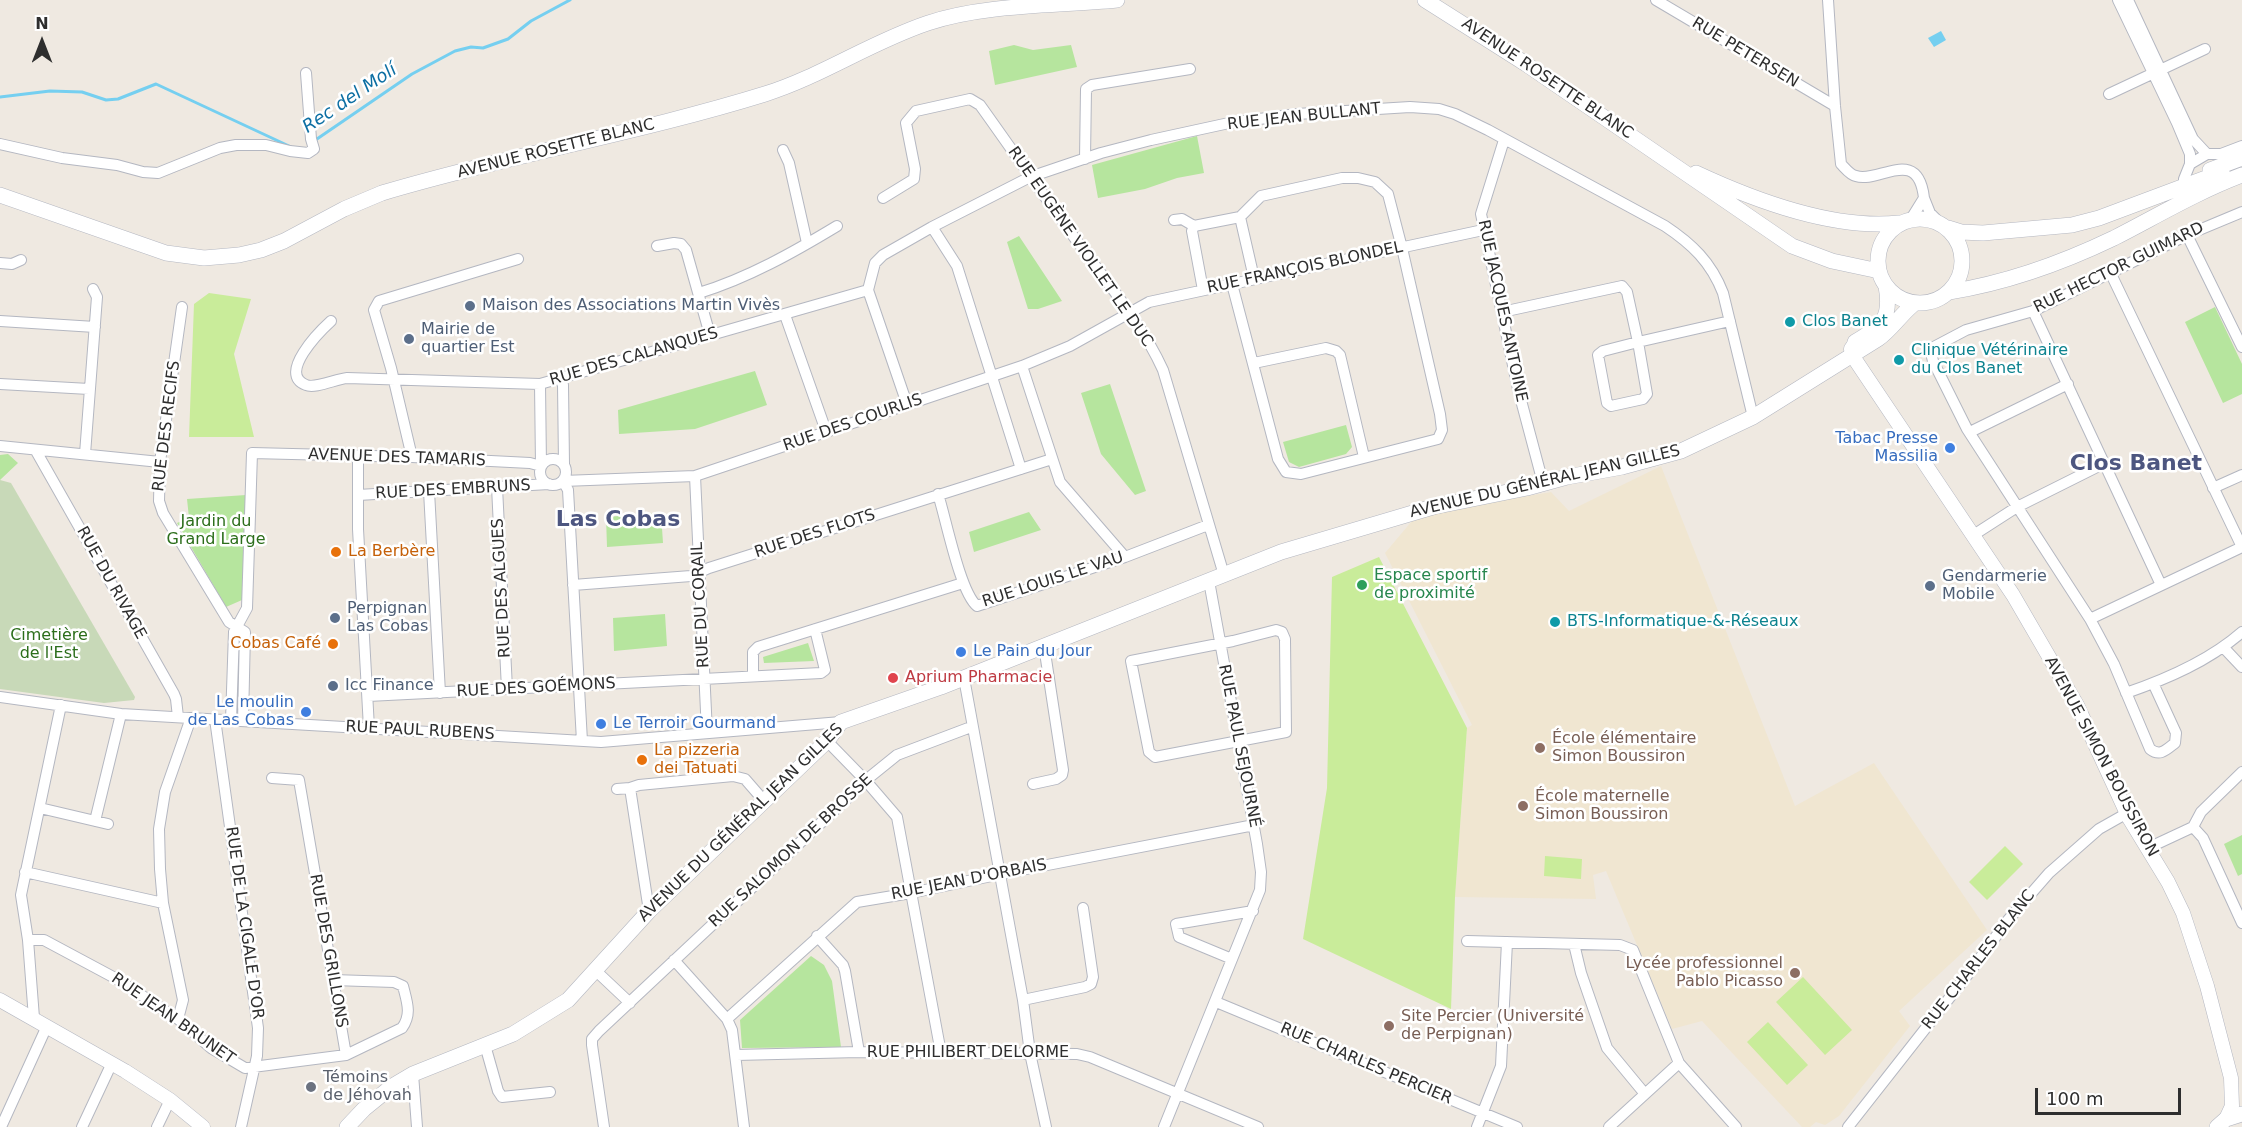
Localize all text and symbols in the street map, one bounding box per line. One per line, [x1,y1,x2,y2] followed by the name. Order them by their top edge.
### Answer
[12,12,72,72] north arrow
[35,14,49,33] text: N
[1458,14,1636,144] street label: AVENUE ROSETTE BLANC
[1688,14,1802,92] street label: RUE PETERSEN
[299,60,401,138] water label: Rec del Molí
[1226,99,1382,135] street label: RUE JEAN BULLANT
[455,115,657,183] street label: AVENUE ROSETTE BLANC
[1003,143,1157,351] street label: RUE EUGÈNE VIOLLET LE DUC
[1473,218,1531,404] street label: RUE JACQUES ANTOINE
[2031,218,2207,318] street label: RUE HECTOR GUIMARD
[1205,238,1405,298] street label: RUE FRANÇOIS BLONDEL
[482,296,780,316] place label: Maison des Associations Martin Vivès
[463,299,477,313] marker: Maison des Associations Martin Vivès
[1802,312,1888,332] place label: Clos Banet
[1783,315,1797,329] marker: Clos Banet
[421,320,515,358] place label: Mairie de quartier Est
[547,324,721,390] street label: RUE DES CALANQUES
[402,332,416,346] marker: Mairie de quartier Est
[1911,341,2068,379] place label: Clinique Vétérinaire du Clos Banet
[1892,353,1906,367] marker: Clinique Vétérinaire du Clos Banet
[149,359,185,493] street label: RUE DES RECIFS
[781,390,925,456] street label: RUE DES COURLIS
[1835,429,1938,467] place label: Tabac Presse Massilia
[1408,441,1682,523] street label: AVENUE DU GÉNÉRAL JEAN GILLES
[1943,441,1957,455] marker: Tabac Presse Massilia
[308,445,486,471] street label: AVENUE DES TAMARIS
[2070,451,2202,477] district label: Clos Banet
[375,476,531,504] street label: RUE DES EMBRUNS
[752,505,878,563] street label: RUE DES FLOTS
[556,507,680,533] district label: Las Cobas
[166,512,266,550] park label: Jardin du Grand Large
[489,518,515,658] street label: RUE DES ALGUES
[72,523,150,643] street label: RUE DU RIVAGE
[348,542,435,562] place label: La Berbère
[688,542,714,668] street label: RUE DU CORAIL
[329,545,343,559] marker: La Berbère
[980,548,1126,612] street label: RUE LOUIS LE VAU
[1374,566,1487,604] place label: Espace sportif de proximité
[1942,567,2047,605] place label: Gendarmerie Mobile
[1355,578,1369,592] marker: Espace sportif de proximité
[1923,579,1937,593] marker: Gendarmerie Mobile
[347,599,428,637] place label: Perpignan Las Cobas
[328,611,342,625] marker: Perpignan Las Cobas
[1567,612,1798,632] place label: BTS-Informatique-&-Réseaux
[1548,615,1562,629] marker: BTS-Informatique-&-Réseaux
[10,626,88,664] park label: Cimetière de l'Est
[230,634,321,654] place label: Cobas Café
[326,637,340,651] marker: Cobas Café
[973,642,1092,662] place label: Le Pain du Jour
[954,645,968,659] marker: Le Pain du Jour
[2040,654,2162,860] street label: AVENUE SIMON BOUSSIRON
[1214,663,1264,829] street label: RUE PAUL SEJOURNÉ
[905,668,1052,688] place label: Aprium Pharmacie
[886,671,900,685] marker: Aprium Pharmacie
[456,674,616,702] street label: RUE DES GOÉMONS
[345,676,434,696] place label: Icc Finance
[326,679,340,693] marker: Icc Finance
[188,693,294,731] place label: Le moulin de Las Cobas
[299,705,313,719] marker: Le moulin de Las Cobas
[613,714,776,734] place label: Le Terroir Gourmand
[594,717,608,731] marker: Le Terroir Gourmand
[345,718,495,744] street label: RUE PAUL RUBENS
[635,720,847,926] street label: AVENUE DU GÉNÉRAL JEAN GILLES
[1552,729,1696,767] place label: École élémentaire Simon Boussiron
[654,741,740,779] place label: La pizzeria dei Tatuati
[1533,741,1547,755] marker: École élémentaire Simon Boussiron
[635,753,649,767] marker: La pizzeria dei Tatuati
[705,770,877,932] street label: RUE SALOMON DE BROSSE
[1535,787,1670,825] place label: École maternelle Simon Boussiron
[1516,799,1530,813] marker: École maternelle Simon Boussiron
[221,825,267,1021] street label: RUE DE LA CIGALE D'OR
[890,855,1048,905] street label: RUE JEAN D'ORBAIS
[305,873,351,1029] street label: RUE DES GRILLONS
[1919,886,2039,1034] street label: RUE CHARLES BLANC
[1625,954,1783,992] place label: Lycée professionnel Pablo Picasso
[1788,966,1802,980] marker: Lycée professionnel Pablo Picasso
[107,969,239,1069] street label: RUE JEAN BRUNET
[1401,1007,1584,1045] place label: Site Percier (Université de Perpignan)
[1277,1019,1455,1109] street label: RUE CHARLES PERCIER
[1382,1019,1396,1033] marker: Site Percier (Université de Perpignan)
[867,1043,1069,1063] street label: RUE PHILIBERT DELORME
[323,1068,412,1106] place label: Témoins de Jéhovah
[2038,1076,2184,1114] scale bar
[304,1080,318,1094] marker: Témoins de Jéhovah
[2046,1088,2104,1109] text: 100 m

